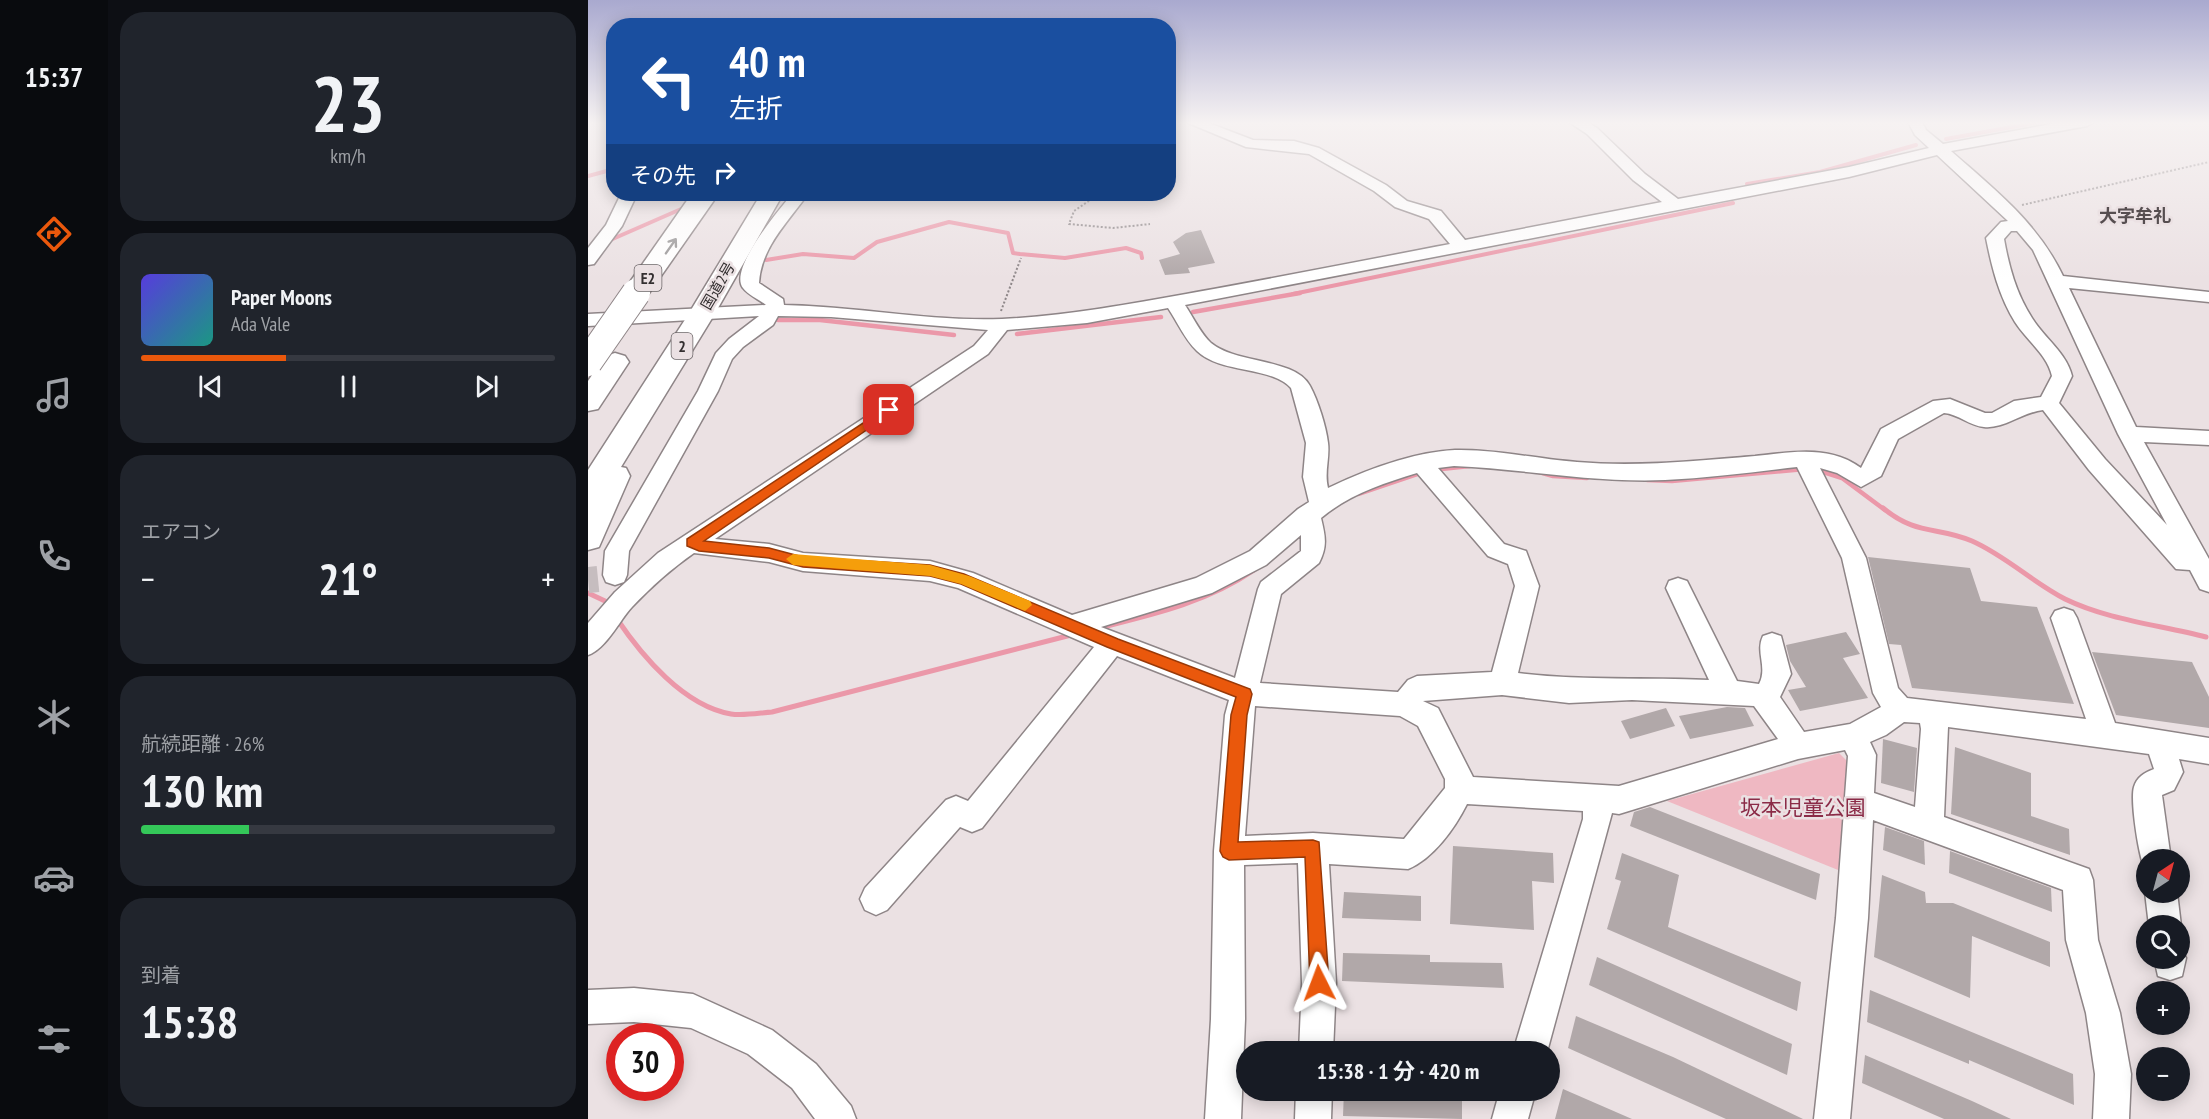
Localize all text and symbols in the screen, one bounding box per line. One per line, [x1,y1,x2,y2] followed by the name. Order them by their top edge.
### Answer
[729,34,806,89] text: 40 m
[630,42,708,120] icon: left
[311,53,385,154] text: 23
[25,60,83,94] text: 15:37
[729,91,783,125] text: 左折
[330,143,366,169] text: km/h
[708,156,741,189] icon: right
[630,161,696,189] text: その先
[2099,204,2171,227] district label: 大字牟礼
[33,213,75,255] icon: directions
[665,238,677,254] one-way arrow
[696,259,739,313] street label: 国道2号
[634,265,662,291] road number: E2
[231,283,332,311] text: Paper Moons
[231,311,290,337] text: Ada Vale
[672,333,692,359] road number: 2
[194,370,227,403] icon: previous
[332,370,365,403] icon: pause
[470,370,503,403] icon: next
[33,374,75,416] icon: music
[863,384,914,435] pin
[872,393,905,426] icon: arrive
[141,519,221,545] text: エアコン
[33,535,75,577] icon: phone
[318,549,378,607] text: 21°
[141,557,155,600] text: −
[541,557,555,600] text: +
[33,696,75,738] icon: climate
[141,731,264,757] text: 航続距離 · 26%
[141,761,263,819] text: 130 km
[1740,794,1866,821] park label: 坂本児童公園
[2136,849,2190,903] north arrow
[2136,849,2190,1101] map controls
[33,857,75,899] icon: car
[2136,915,2190,969] button: search
[1287,951,1351,1015] position arrow
[141,962,181,988] text: 到着
[2136,981,2190,1035] button: +
[141,992,238,1050] text: 15:38
[33,1018,75,1060] icon: filters
[606,1023,684,1101] speed limit sign: 30
[2136,1047,2190,1101] button: −
[1317,1057,1479,1085] text: 15:38 · 1 分 · 420 m

